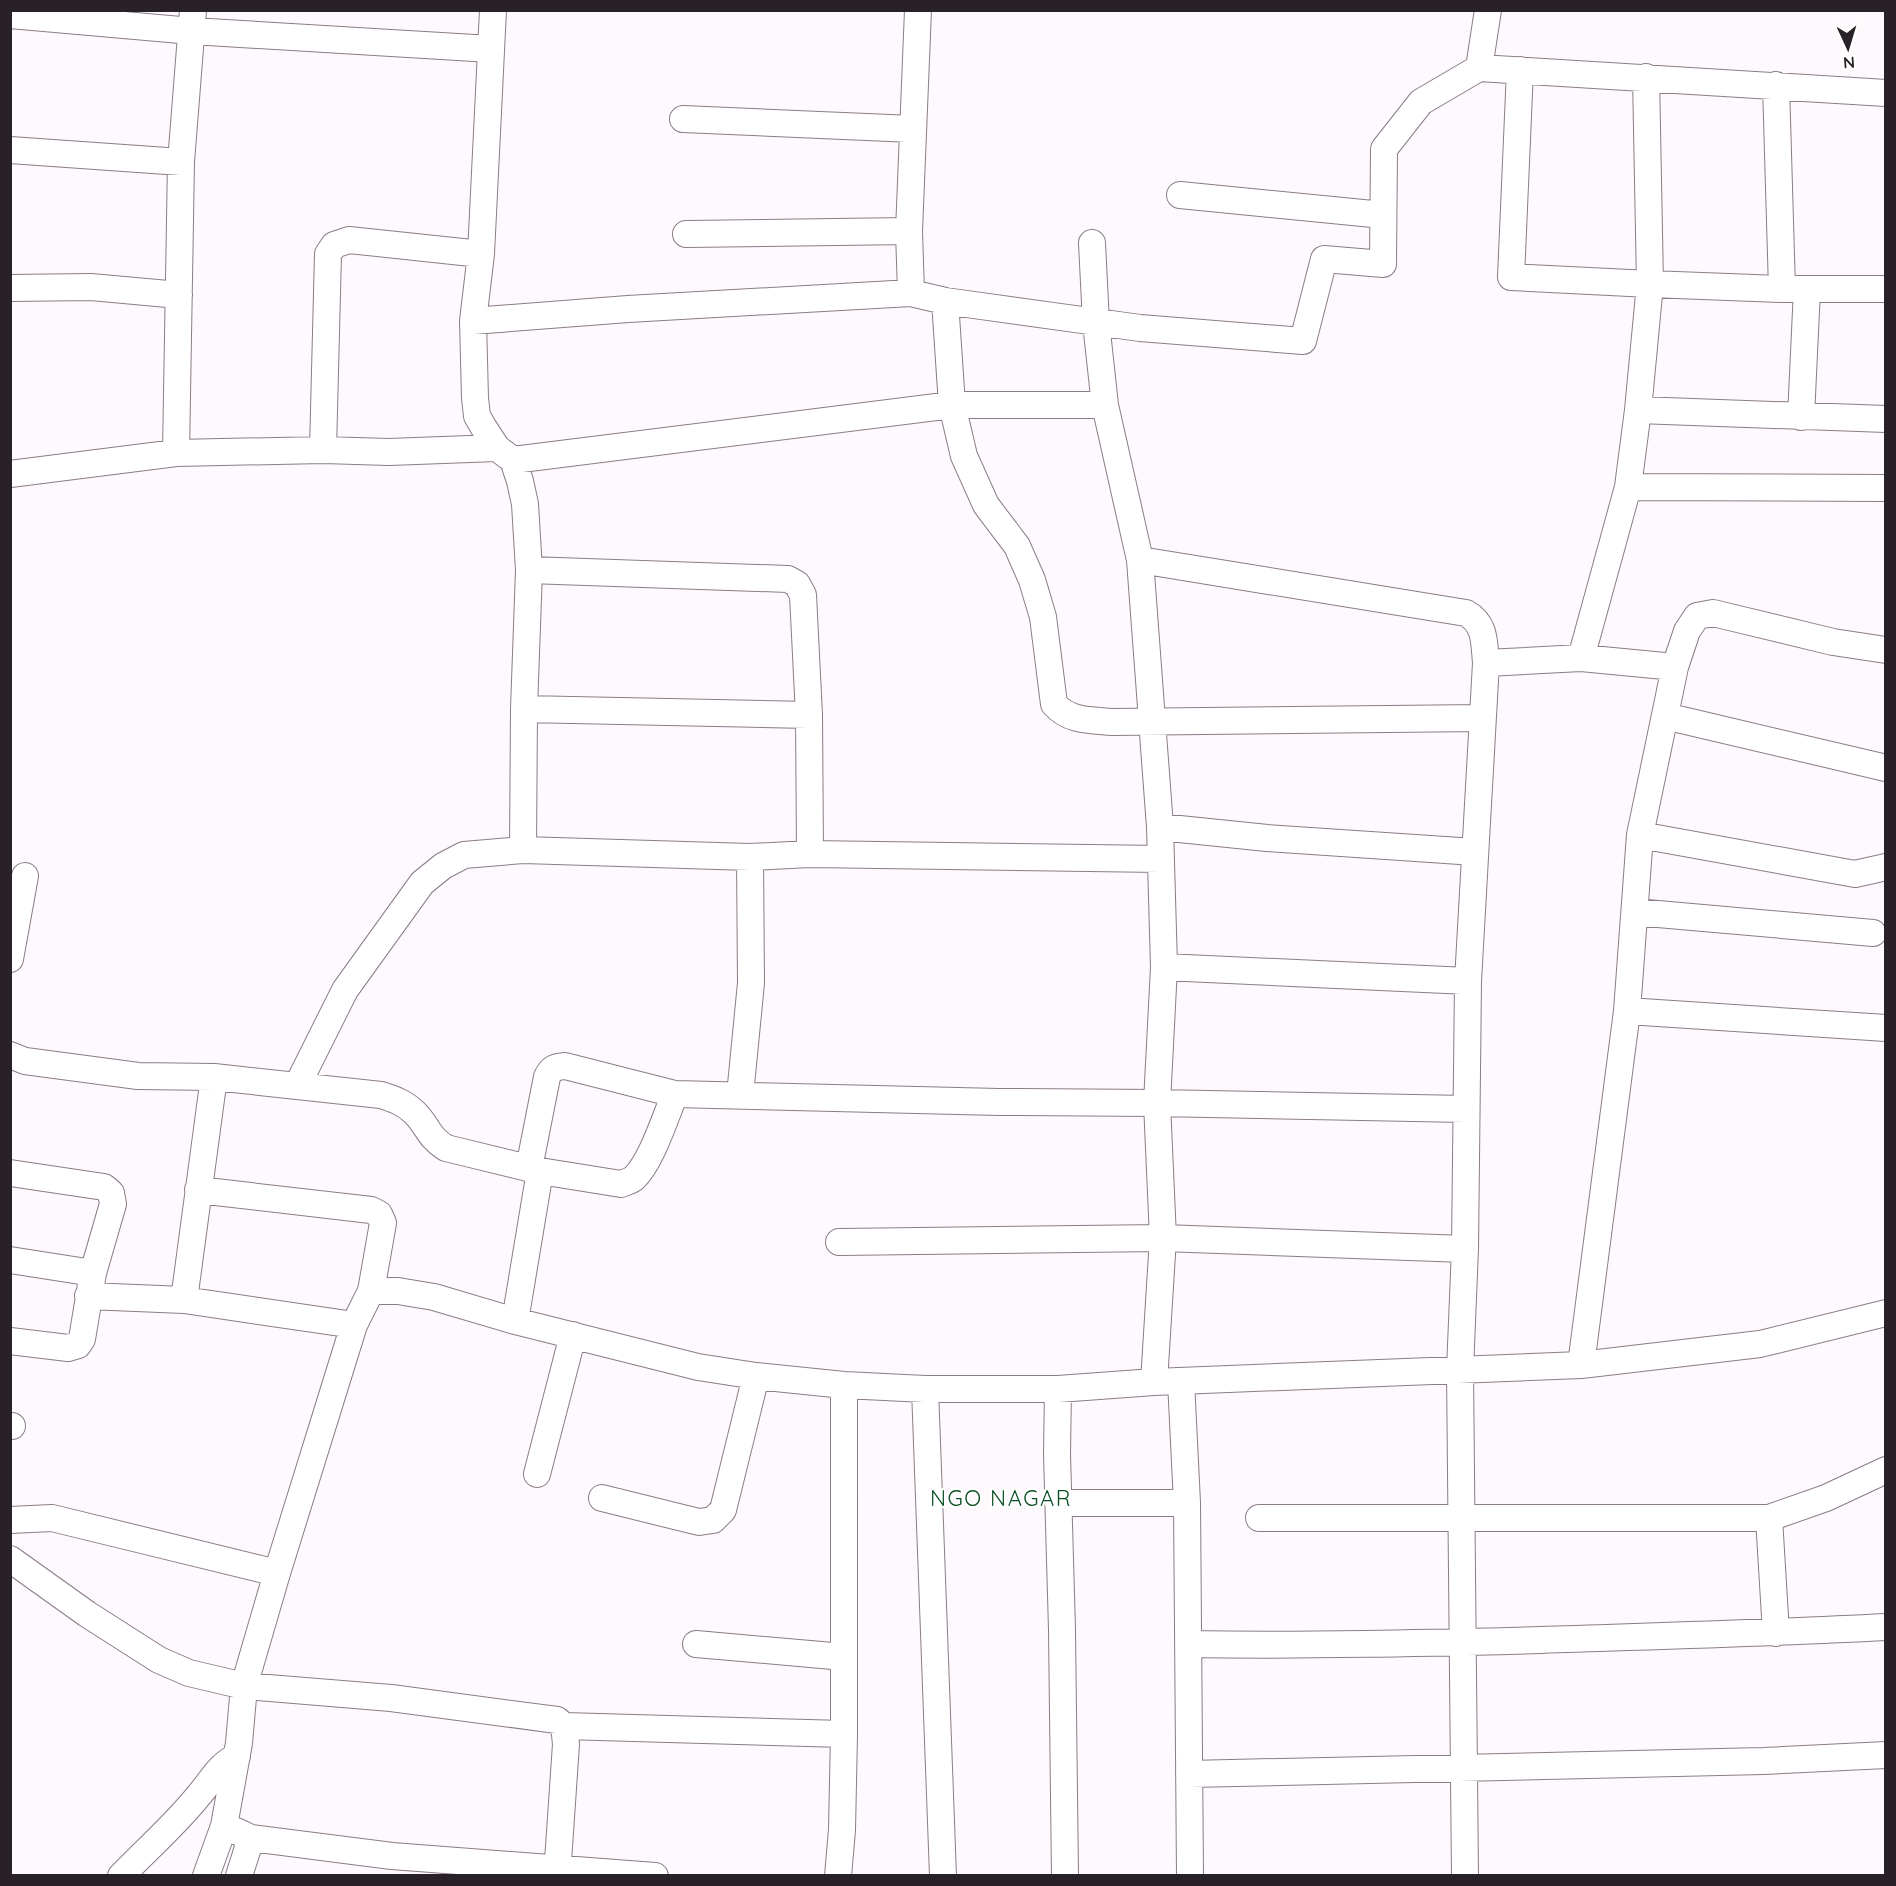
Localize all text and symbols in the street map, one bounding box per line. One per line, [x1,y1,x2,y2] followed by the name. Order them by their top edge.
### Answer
[1818,18,1878,78] north arrow
[1842,53,1856,73] text: N
[930,1484,1072,1512] district label: NGO NAGAR

